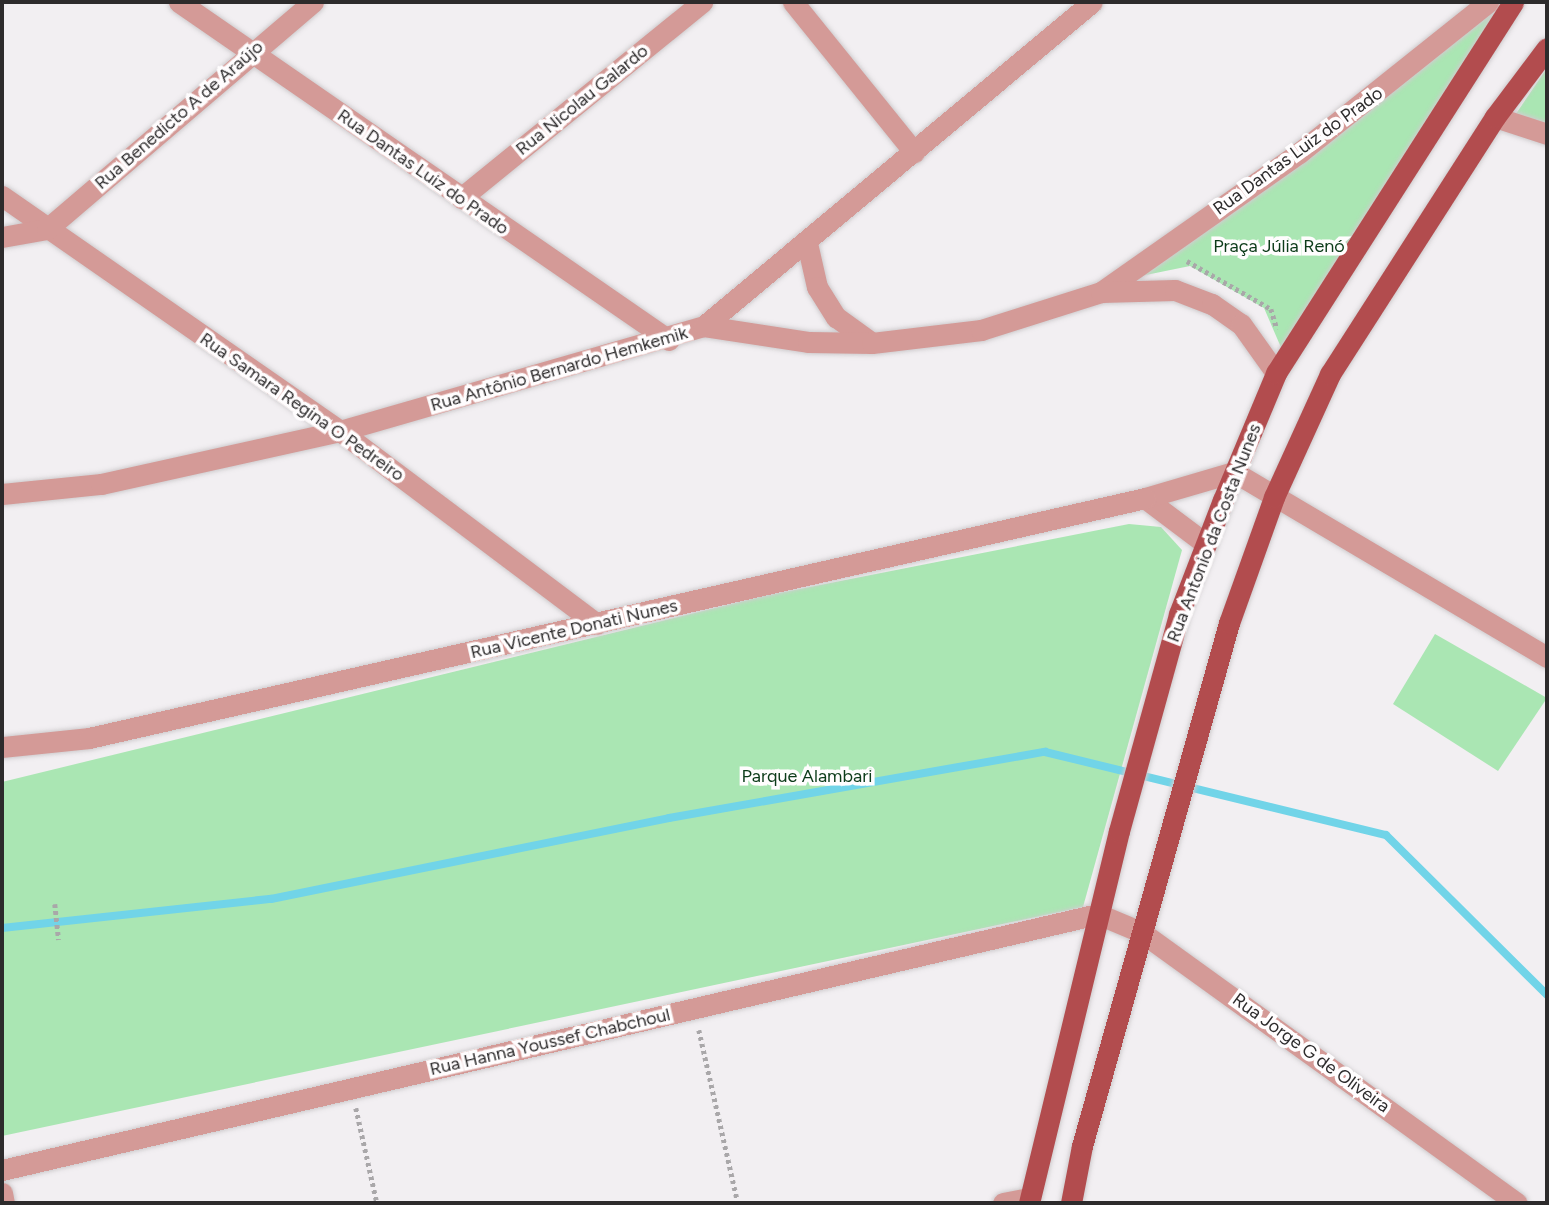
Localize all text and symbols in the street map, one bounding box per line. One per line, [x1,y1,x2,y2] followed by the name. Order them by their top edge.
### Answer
[90,36,268,194] street label: Rua Benedicto A de Araújo
[512,40,652,160] street label: Rua Nicolau Galardo
[1209,82,1387,220] street label: Rua Dantas Luiz do Prado
[333,105,513,239] street label: Rua Dantas Luiz do Prado
[1213,235,1345,257] park label: Praça Júlia Renó
[428,322,690,416] street label: Rua Antônio Bernardo Hemkemik
[196,328,408,486] street label: Rua Samara Regina O Pedreiro
[1162,421,1266,645] street label: Rua Antonio da Costa Nunes
[468,595,680,663] street label: Rua Vicente Donati Nunes
[742,765,872,787] park label: Parque Alambari
[1228,989,1394,1117] street label: Rua Jorge G de Oliveira
[428,1004,672,1080] street label: Rua Hanna Youssef Chabchoul

